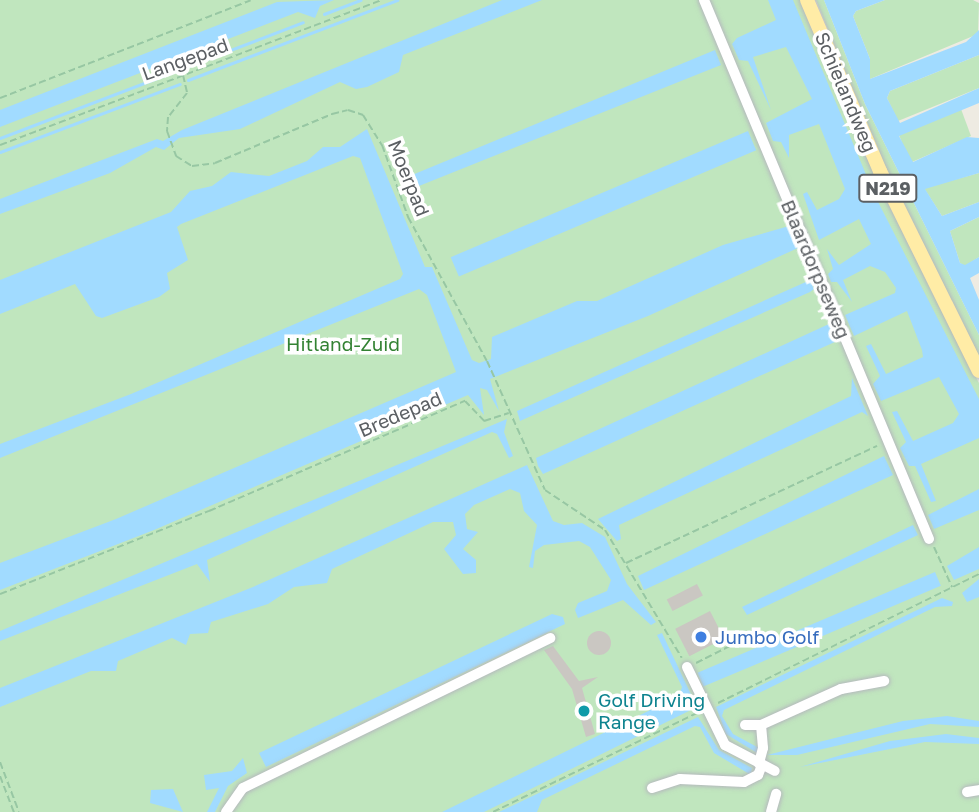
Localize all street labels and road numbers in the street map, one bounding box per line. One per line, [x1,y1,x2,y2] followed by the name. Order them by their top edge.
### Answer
[810,28,882,156] street label: Schielandweg
[139,33,231,85] street label: Langepad
[383,137,435,219] street label: Moerpad
[858,174,918,202] road number: N219
[776,196,856,342] street label: Blaardorpseweg
[355,386,445,442] street label: Bredepad

